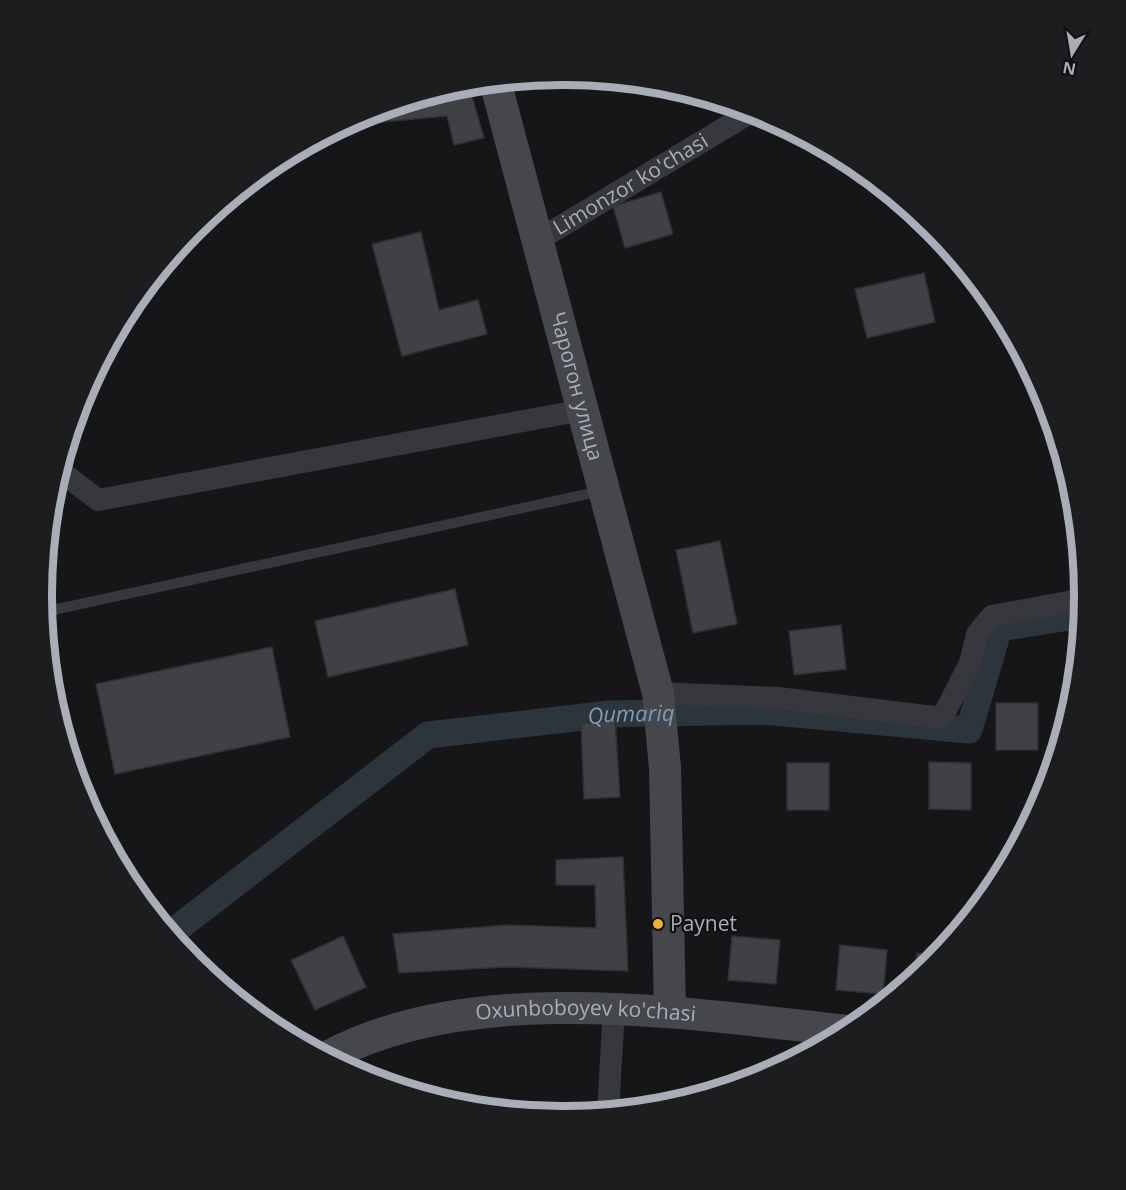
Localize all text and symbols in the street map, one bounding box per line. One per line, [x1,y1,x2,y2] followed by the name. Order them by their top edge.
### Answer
[1042,24,1102,84] north arrow
[1061,57,1078,81] text: N
[547,126,713,241] street label: Limonzor ko'chasi
[544,309,611,464] street label: Чарогон улица
[586,697,675,730] water label: Qumariq
[670,909,737,937] place label: Paynet
[651,917,665,931] marker: Paynet
[474,993,697,1027] street label: Oxunboboyev ko'chasi

